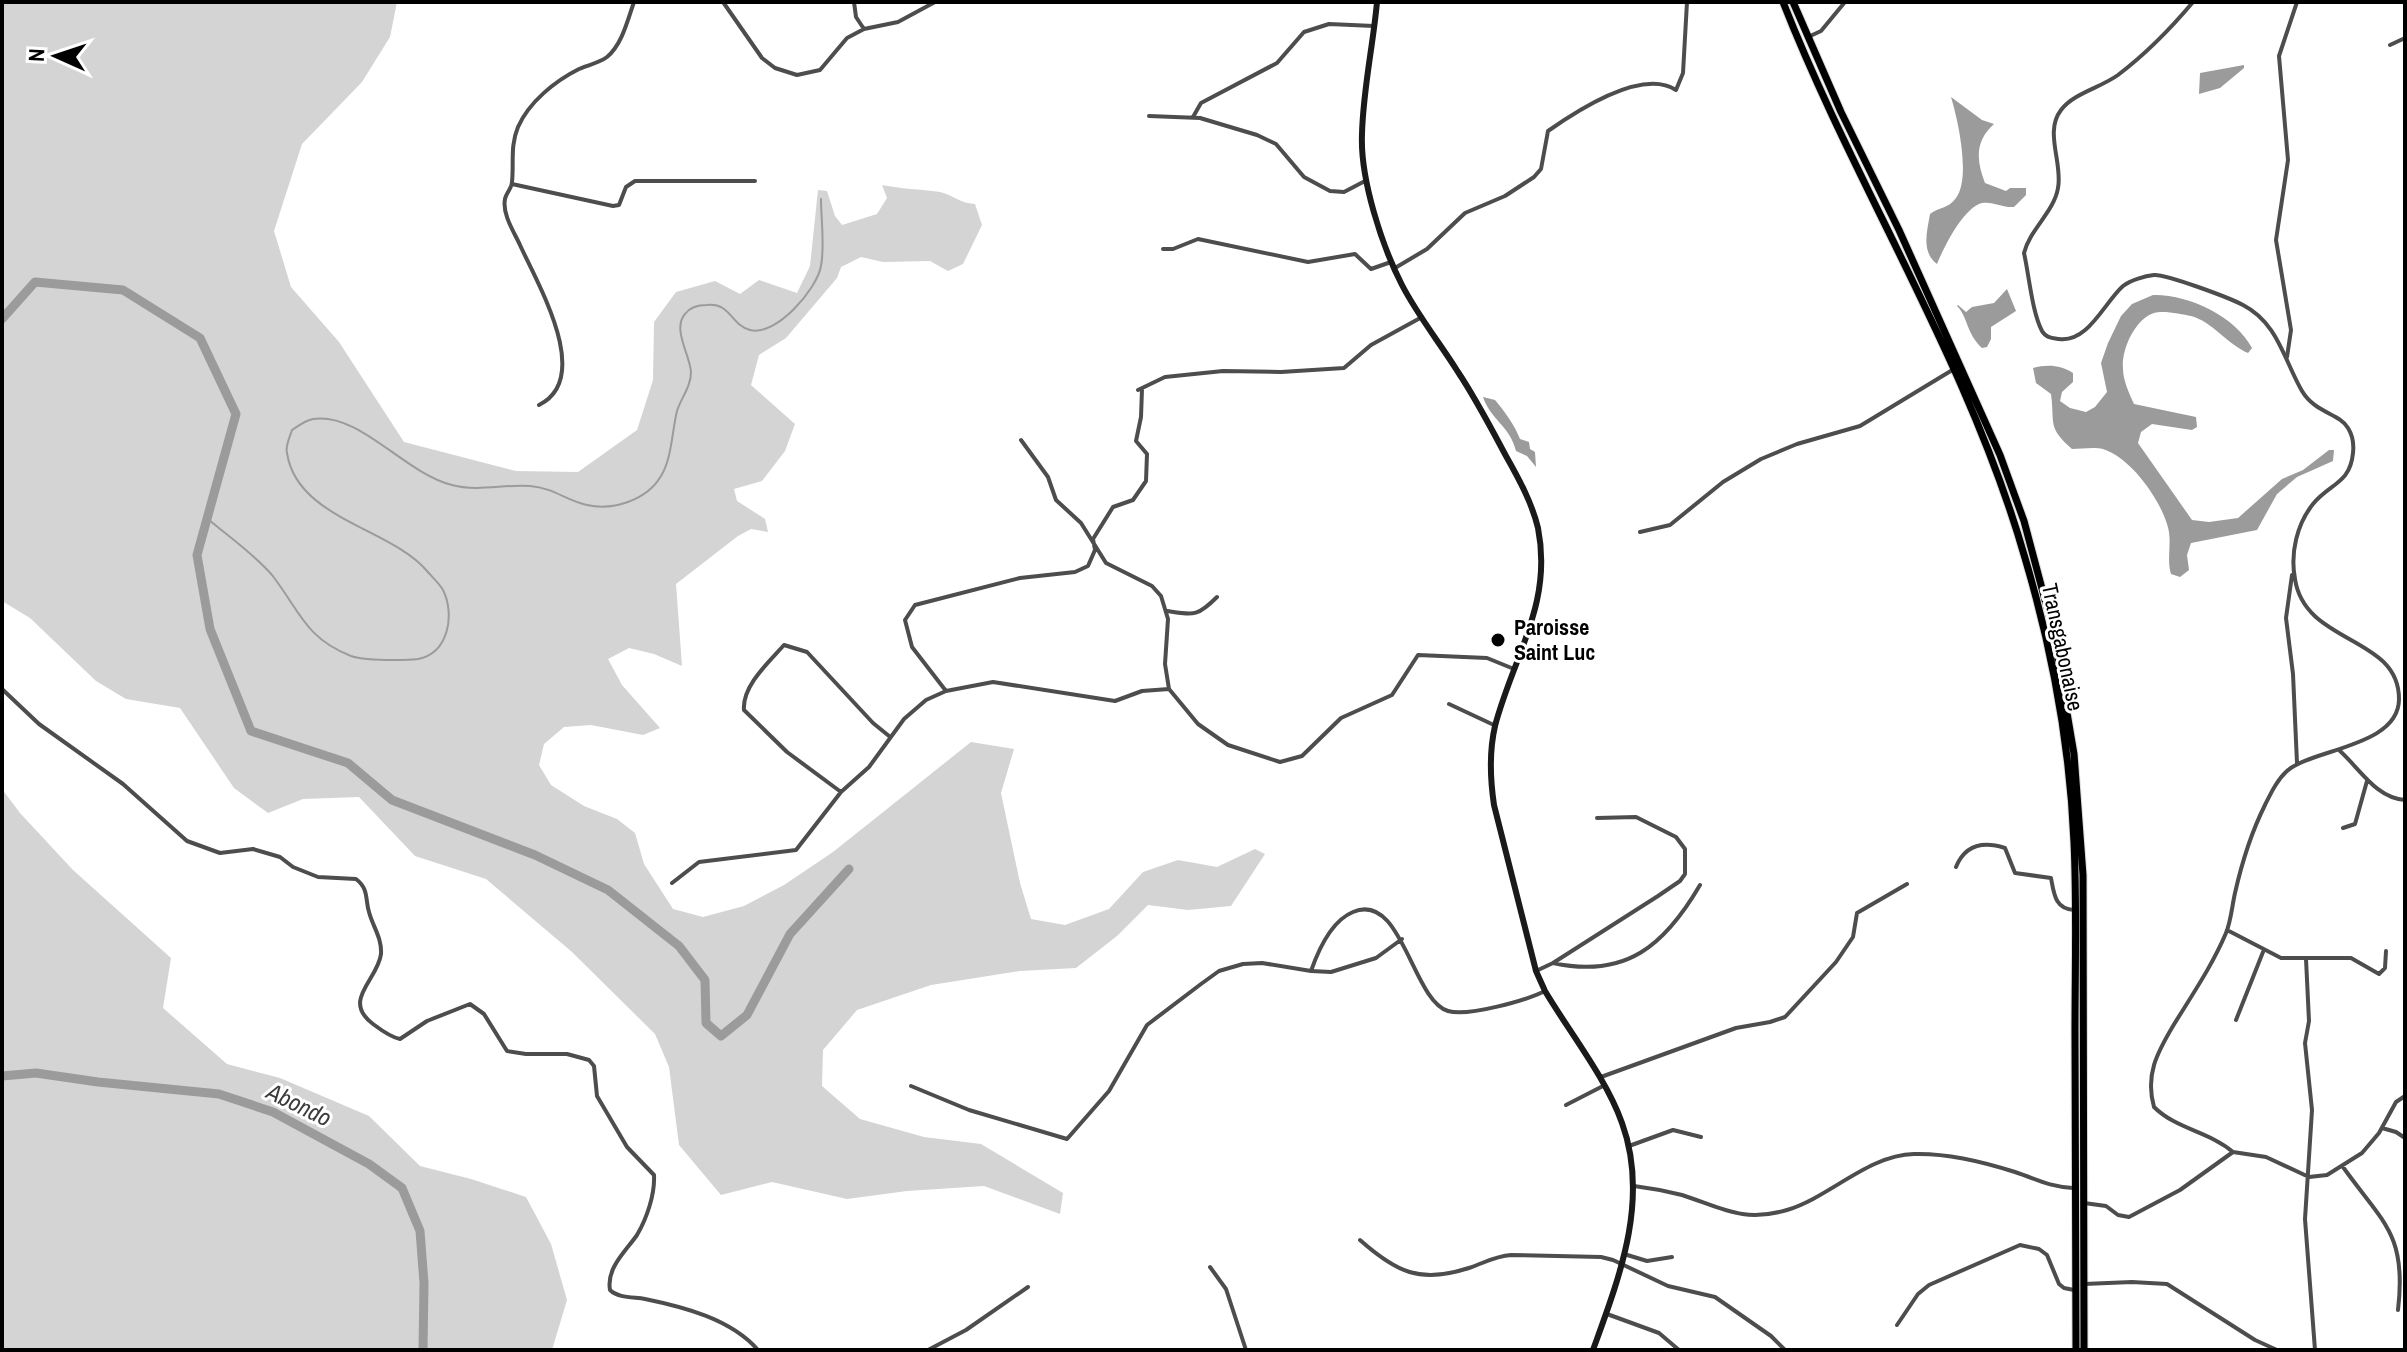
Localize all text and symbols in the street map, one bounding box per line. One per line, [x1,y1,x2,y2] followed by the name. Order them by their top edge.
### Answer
[16,16,96,96] north arrow
[21,48,51,62] text: N
[2035,580,2091,714] street label: Transgabonaise
[1514,612,1595,667] place label: Paroisse Saint Luc
[1489,631,1507,649] marker: Paroisse Saint Luc
[261,1074,337,1133] water label: Abondo

